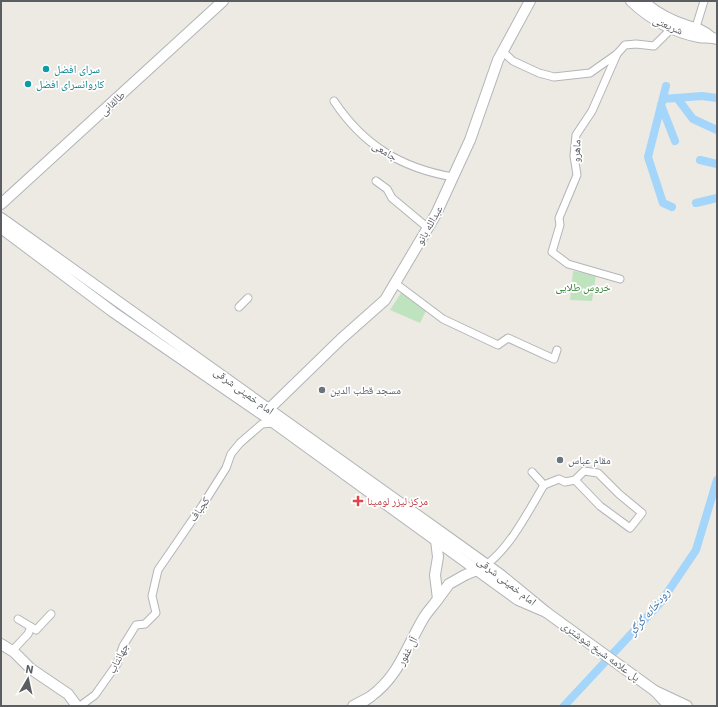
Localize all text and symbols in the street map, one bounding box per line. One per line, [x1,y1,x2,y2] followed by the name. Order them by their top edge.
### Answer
[651,12,685,38] street label: شریعتی
[54,62,100,76] place label: سرای افضل
[41,64,51,74] marker: سرای افضل
[36,77,105,91] place label: کاروانسرای افضل
[23,79,33,89] marker: کاروانسرای افضل
[96,88,128,118] street label: طالقانی
[370,138,400,164] street label: جامعی
[568,139,584,163] street label: ماهرو
[412,202,446,247] street label: عبدالله بانو
[555,280,611,294] park label: خروس طلایی
[211,364,277,418] street label: امام خمینی شرقی
[330,383,401,397] place label: مسجد قطب الدین
[317,385,327,395] marker: مسجد قطب الدین
[568,453,611,467] place label: مقام عباس
[555,455,565,465] marker: مقام عباس
[185,493,213,524] street label: کجباف
[367,494,428,508] place label: مرکز لیزر لومینا
[352,495,364,507] marker: مرکز لیزر لومینا
[475,554,539,608] street label: امام خمینی شرقی
[624,585,673,639] water label: رودخانه گرگر
[559,618,643,684] street label: پل علامه شیخ شوشتری
[393,634,421,669] street label: آل غفور
[104,640,132,676] street label: جهانتاب
[8,659,48,699] north arrow
[25,662,35,677] text: N

